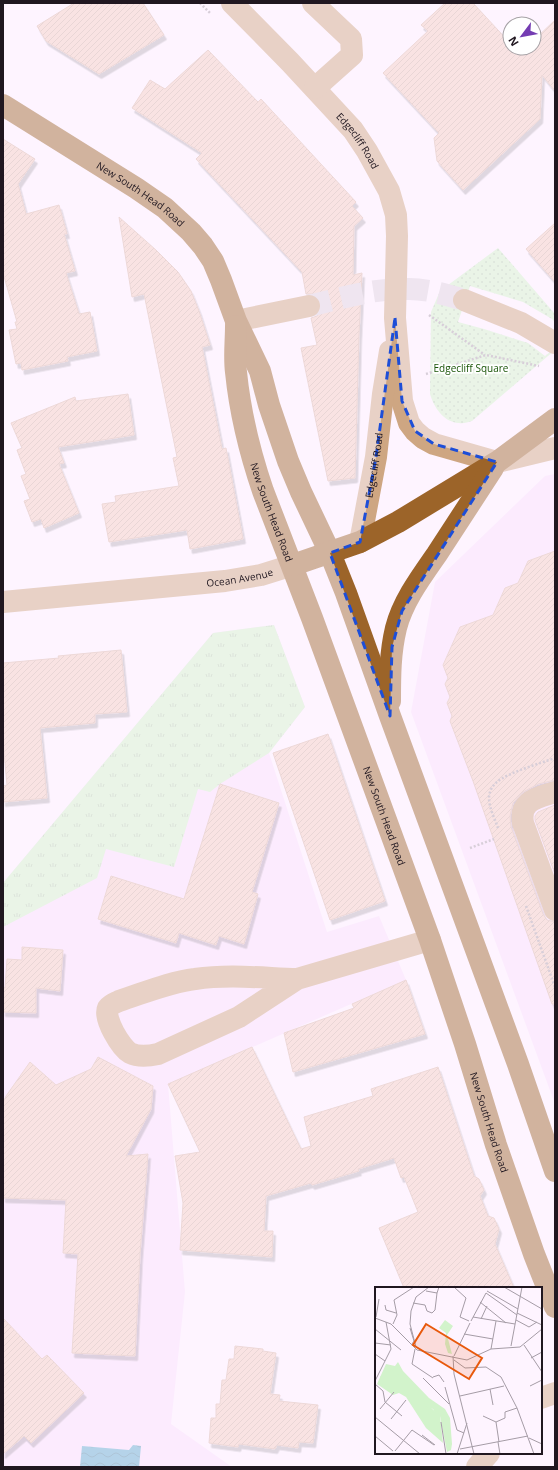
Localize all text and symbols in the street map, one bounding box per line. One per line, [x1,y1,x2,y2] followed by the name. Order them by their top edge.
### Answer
[502,16,542,56] north arrow
[504,34,522,49] text: N
[333,110,382,171] street label: Edgecliff Road
[94,158,188,230] street label: New South Head Road
[434,361,509,375] park label: Edgecliff Square
[361,432,386,499] street label: Edgecliff Road
[247,461,297,564] street label: New South Head Road
[206,565,275,590] street label: Ocean Avenue
[360,764,409,867] street label: New South Head Road
[467,1070,512,1174] street label: New South Head Road
[375,1287,542,1454] inset map

